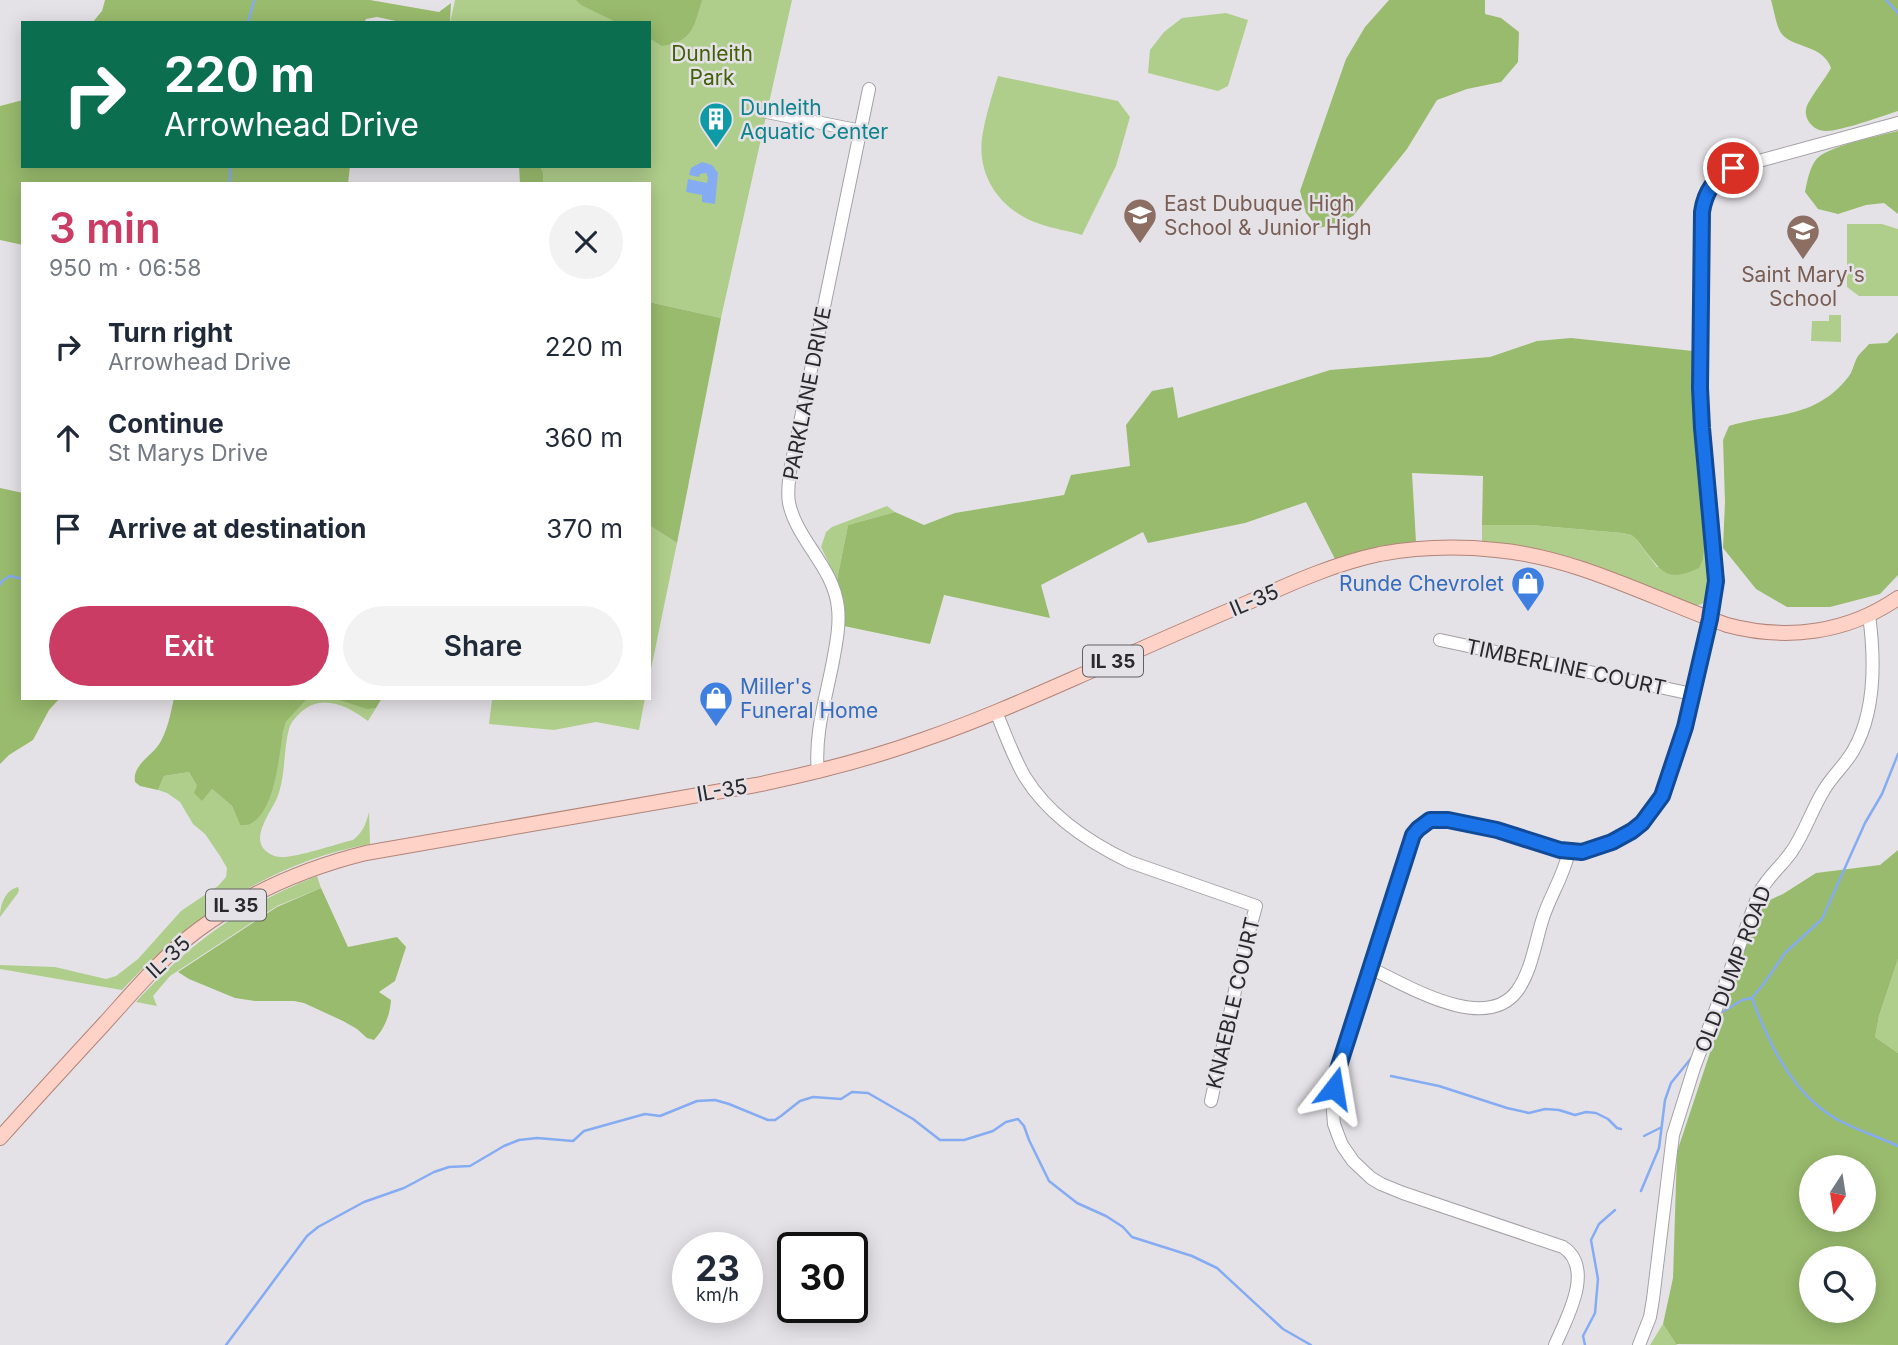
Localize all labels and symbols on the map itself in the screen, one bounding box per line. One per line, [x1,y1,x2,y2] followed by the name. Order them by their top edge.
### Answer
[671,41,753,90] park label: Dunleith Park
[740,95,888,144] place label: Dunleith Aquatic Center
[697,100,735,149] building icon: Dunleith Aquatic Center
[1703,138,1763,198] pin
[1164,191,1372,240] place label: East Dubuque High School & Junior High
[1121,196,1159,245] school or university icon: East Dubuque High School & Junior High
[1784,212,1822,261] school or university icon: Saint Mary's School
[1741,262,1865,311] place label: Saint Mary's School
[778,304,836,482] street label: PARKLANE DRIVE
[1509,564,1547,613] shop icon: Runde Chevrolet
[1339,571,1504,596] place label: Runde Chevrolet
[1226,579,1282,621] street label: IL-35
[1464,634,1668,700] street label: TIMBERLINE COURT
[1083,646,1143,676] road number: IL 35
[740,674,878,723] place label: Miller's Funeral Home
[697,679,735,728] shop icon: Miller's Funeral Home
[695,773,749,807] street label: IL-35
[1690,882,1776,1056] street label: OLD DUMP ROAD
[206,890,266,920] road number: IL 35
[1201,915,1265,1091] street label: KNAEBLE COURT
[141,931,195,983] street label: IL-35
[1297,1051,1371,1125] position arrow
[1799,1155,1876,1232] north arrow
[777,1232,868,1323] speed limit sign: 30

